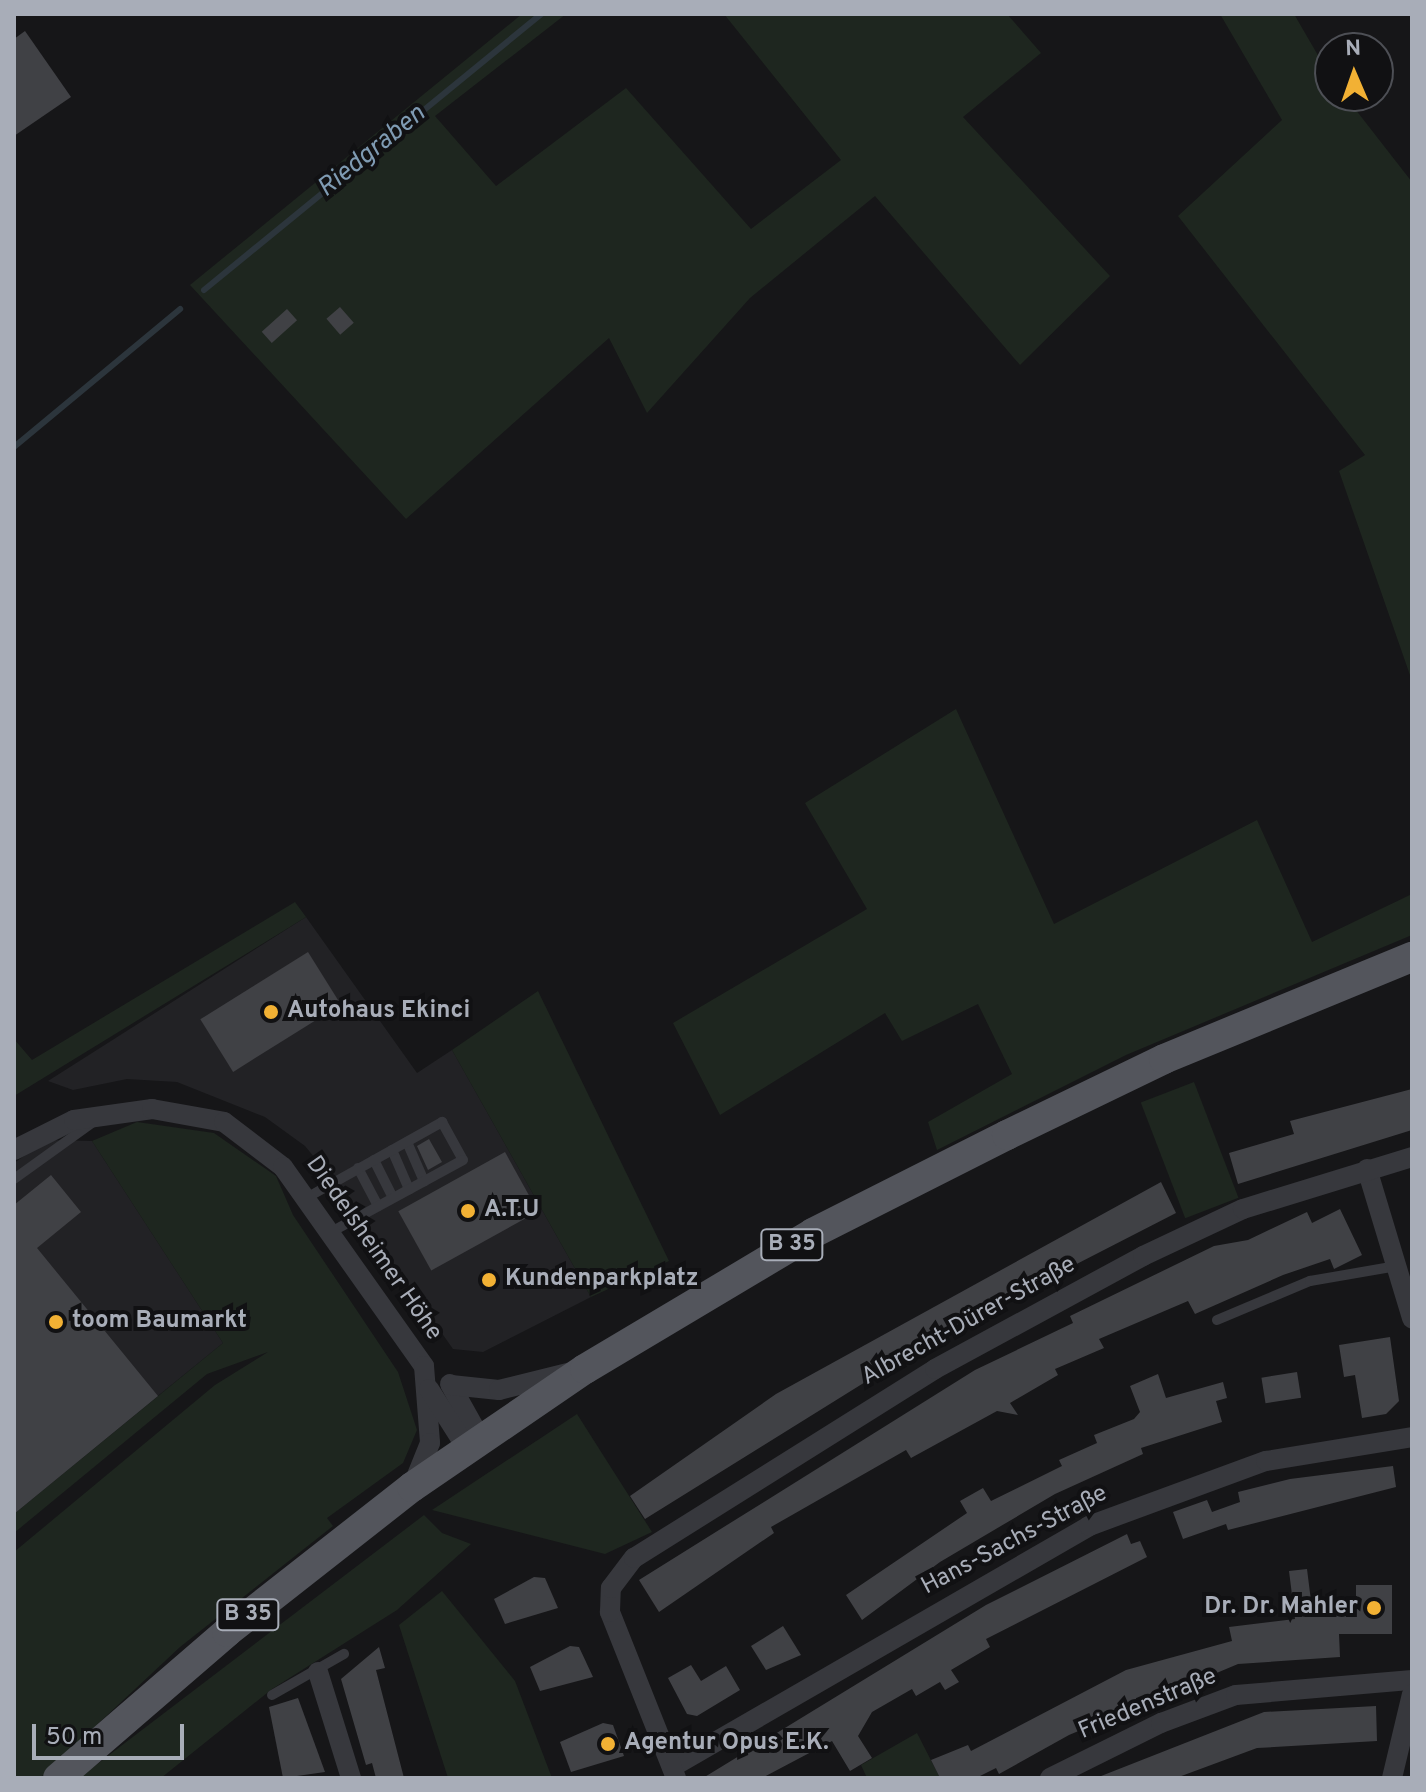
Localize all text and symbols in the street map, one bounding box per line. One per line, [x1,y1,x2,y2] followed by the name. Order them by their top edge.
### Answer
[1314,32,1394,112] north arrow
[1345,36,1362,63] text: N
[312,99,432,205] water label: Riedgraben
[287,998,470,1026] place label: Autohaus Ekinci
[262,1003,280,1021] marker: Autohaus Ekinci
[299,1151,447,1347] street label: Diedelsheimer Höhe
[484,1197,539,1225] place label: A.T.U
[459,1202,477,1220] marker: A.T.U
[760,1227,824,1263] road number: B 35
[857,1251,1081,1393] street label: Albrecht-Dürer-Straße
[505,1266,699,1294] place label: Kundenparkplatz
[480,1271,498,1289] marker: Kundenparkplatz
[72,1308,247,1336] place label: toom Baumarkt
[47,1313,65,1331] marker: toom Baumarkt
[917,1480,1113,1602] street label: Hans-Sachs-Straße
[1204,1594,1358,1622] place label: Dr. Dr. Mahler
[216,1597,280,1633] road number: B 35
[1365,1599,1383,1617] marker: Dr. Dr. Mahler
[1075,1663,1221,1747] street label: Friedenstraße
[36,1708,188,1758] scale bar
[46,1723,102,1753] text: 50 m
[624,1730,829,1758] place label: Agentur Opus E.K.
[599,1735,617,1753] marker: Agentur Opus E.K.

